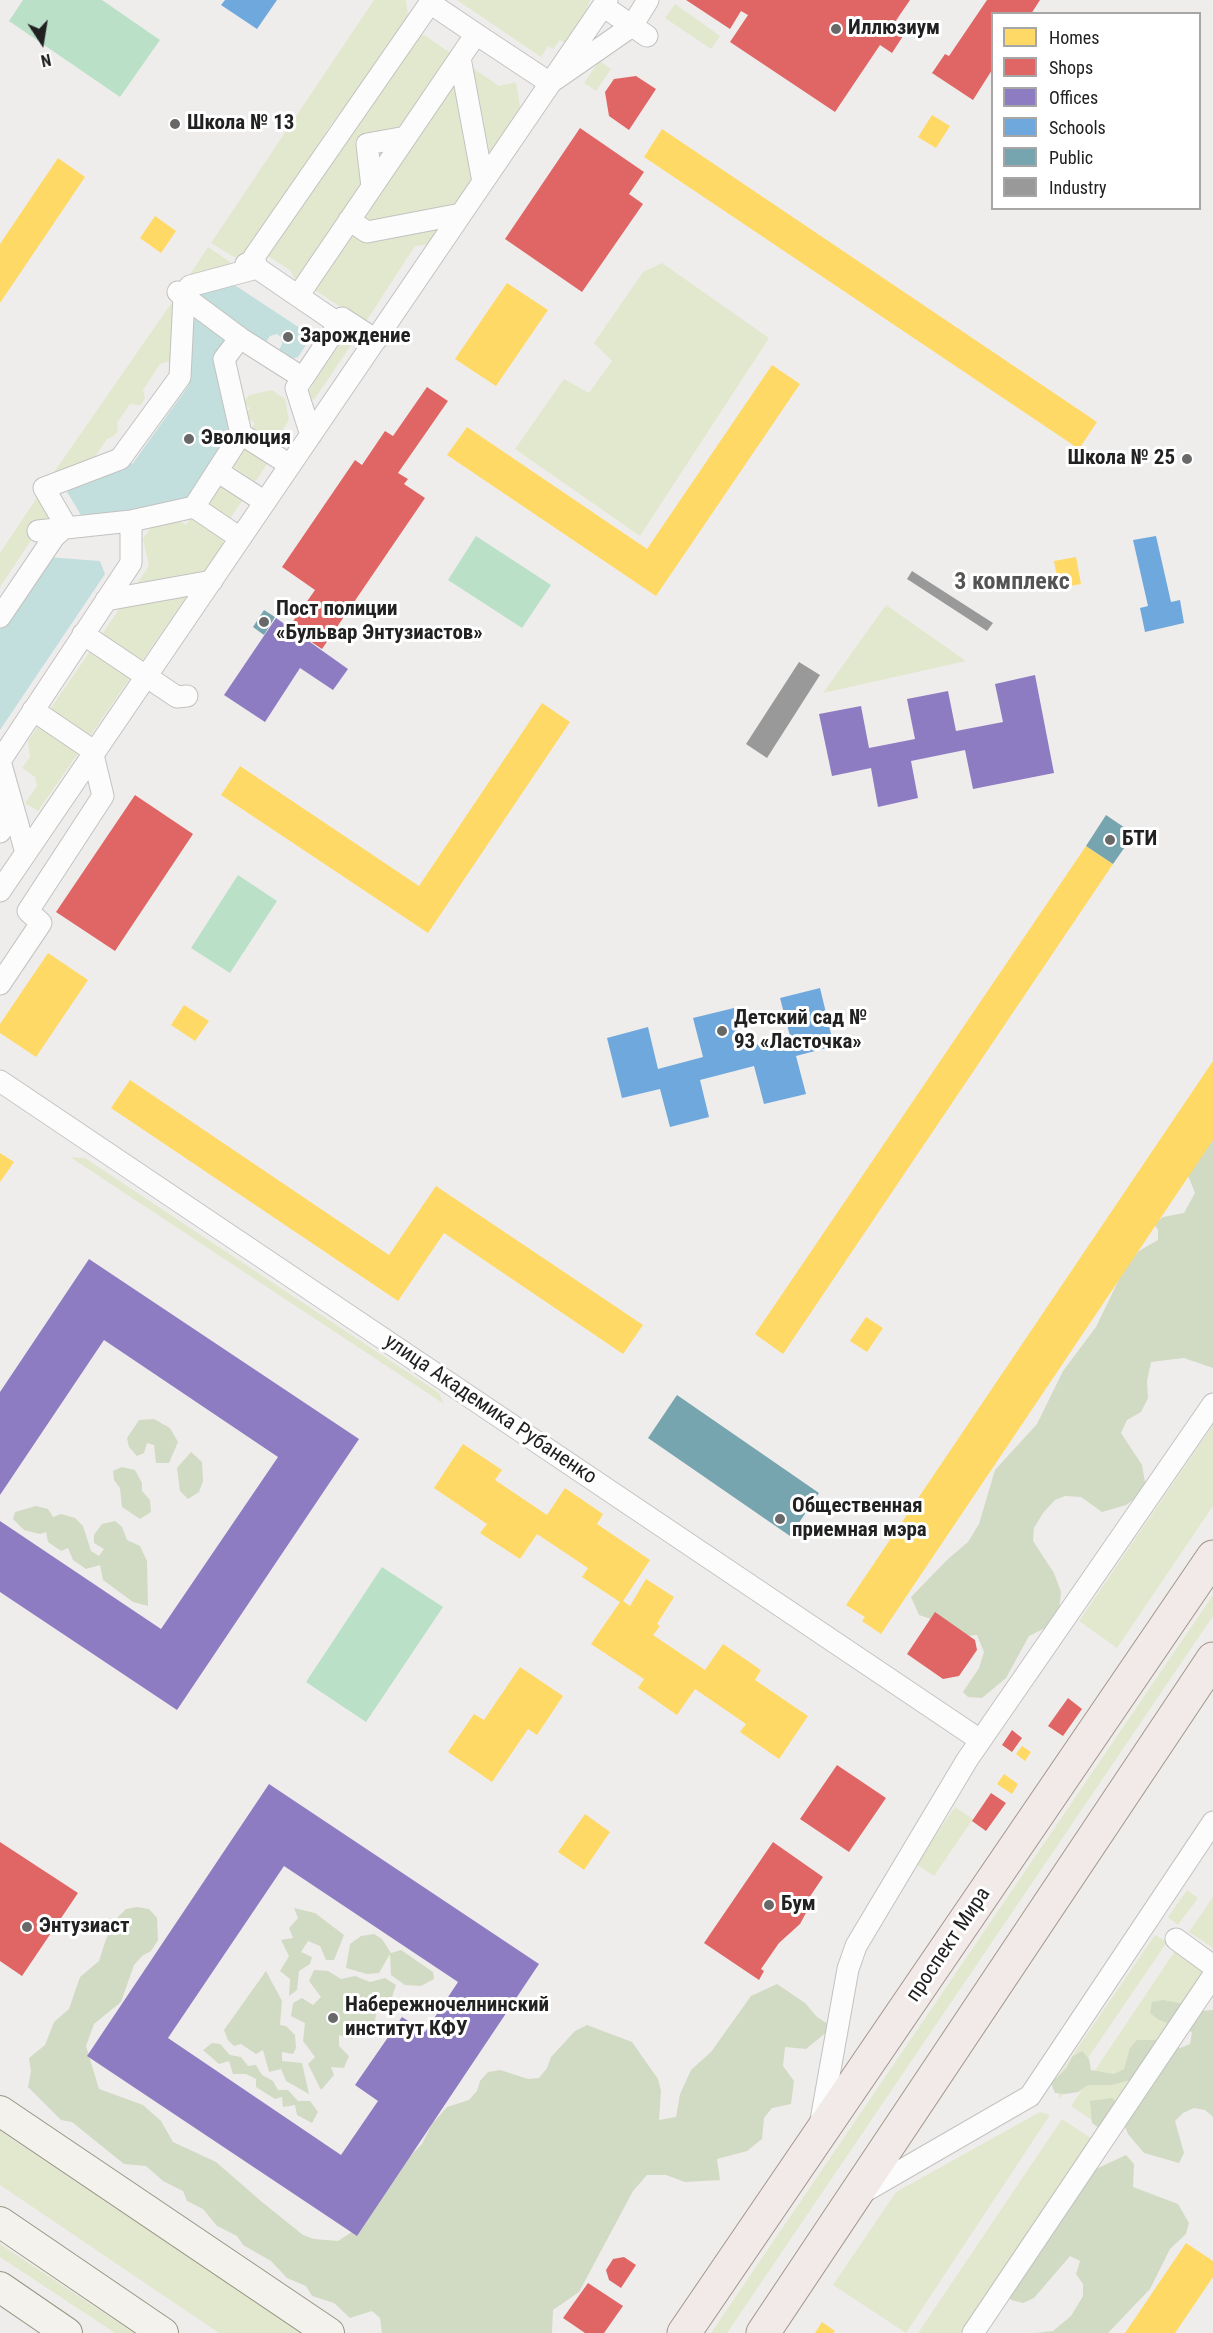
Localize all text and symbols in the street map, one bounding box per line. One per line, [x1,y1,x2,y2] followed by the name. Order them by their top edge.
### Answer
[12,12,72,72] north arrow
[991,12,1201,210] legend
[848,16,940,42] place label: Иллюзиум
[829,22,843,36] marker: Иллюзиум
[1049,27,1099,48] text: Homes
[39,50,53,70] text: N
[1049,57,1093,78] text: Shops
[1049,87,1098,108] text: Offices
[187,111,294,137] place label: Школа № 13
[168,117,182,131] marker: Школа № 13
[1049,117,1106,138] text: Schools
[1049,147,1093,168] text: Public
[1049,177,1107,198] text: Industry
[300,324,411,350] place label: Зарождение
[281,330,295,344] marker: Зарождение
[201,426,291,452] place label: Эволюция
[182,432,196,446] marker: Эволюция
[1068,446,1175,472] place label: Школа № 25
[1180,452,1194,466] marker: Школа № 25
[954,569,1070,597] district label: 3 комплекс
[276,597,483,647] place label: Пост полиции «Бульвар Энтузиастов»
[257,615,271,629] marker: Пост полиции «Бульвар Энтузиастов»
[1122,827,1157,853] place label: БТИ
[1103,833,1117,847] marker: БТИ
[734,1006,867,1056] place label: Детский сад № 93 «Ласточка»
[715,1024,729,1038] marker: Детский сад № 93 «Ласточка»
[379,1329,601,1491] street label: улица Академика Рубаненко
[792,1494,927,1544] place label: Общественная приемная мэра
[773,1512,787,1526] marker: Общественная приемная мэра
[901,1883,997,2007] street label: проспект Мира
[781,1892,816,1918] place label: Бум
[762,1898,776,1912] marker: Бум
[39,1914,129,1940] place label: Энтузиаст
[20,1920,34,1934] marker: Энтузиаст
[345,1993,549,2043] place label: Набережночелнинский институт КФУ
[326,2011,340,2025] marker: Набережночелнинский институт КФУ

